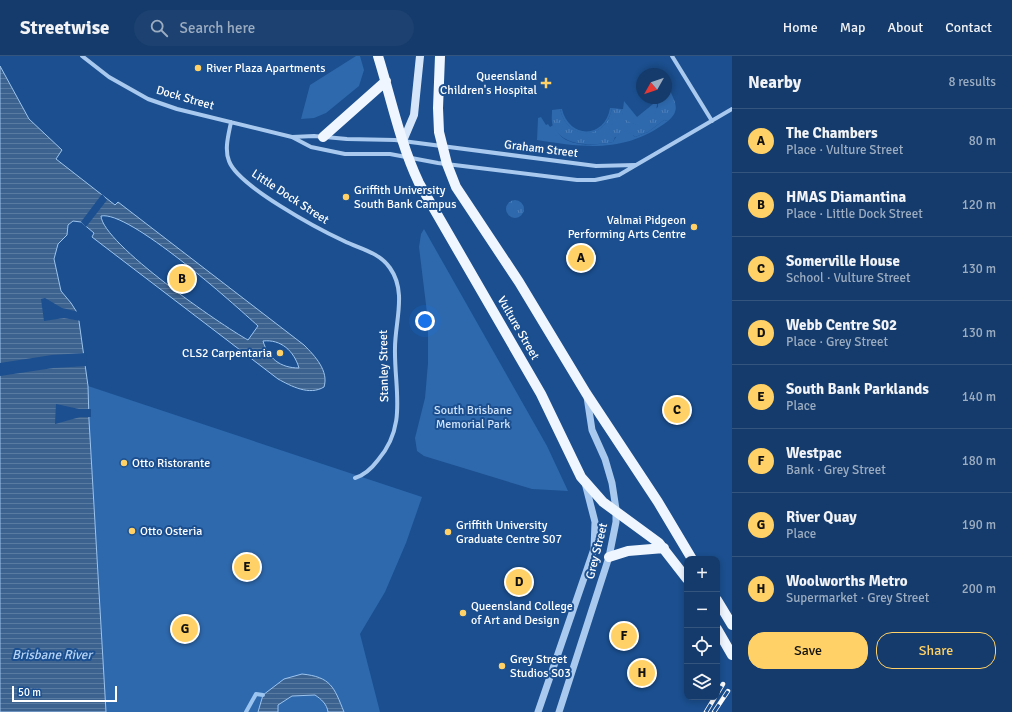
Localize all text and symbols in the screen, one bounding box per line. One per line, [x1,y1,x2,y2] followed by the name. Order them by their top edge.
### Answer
[134,10,414,46] search box
[20,16,110,40] text: Streetwise
[148,17,170,39] icon: search
[180,19,255,37] text: Search here
[783,19,818,36] text: Home
[840,19,865,36] text: Map
[887,19,923,36] text: About
[945,19,992,36] text: Contact
[206,61,325,76] place label: River Plaza Apartments
[193,63,203,73] marker: River Plaza Apartments
[636,68,672,104] north arrow
[440,69,537,98] place label: Queensland Children's Hospital
[748,72,801,93] text: Nearby
[948,74,996,90] text: 8 results
[540,77,552,89] marker: Queensland Children's Hospital
[154,83,216,113] street label: Dock Street
[786,124,878,142] text: The Chambers
[757,133,765,149] text: A
[969,133,996,149] text: 80 m
[503,137,579,161] street label: Graham Street
[786,142,903,158] text: Place · Vulture Street
[248,166,332,228] street label: Little Dock Street
[354,183,456,212] place label: Griffith University South Bank Campus
[786,188,906,206] text: HMAS Diamantina
[341,192,351,202] marker: Griffith University South Bank Campus
[757,197,765,213] text: B
[962,197,996,213] text: 120 m
[786,206,923,222] text: Place · Little Dock Street
[568,213,686,242] place label: Valmai Pidgeon Performing Arts Centre
[689,222,699,232] marker: Valmai Pidgeon Performing Arts Centre
[568,243,594,273] pin: A
[786,252,900,270] text: Somerville House
[757,261,765,277] text: C
[962,261,996,277] text: 130 m
[169,264,195,294] pin: B
[786,270,911,286] text: School · Vulture Street
[494,293,542,363] street label: Vulture Street
[415,311,435,331] your location
[786,316,897,334] text: Webb Centre S02
[757,325,765,341] text: D
[962,325,996,341] text: 130 m
[376,330,392,402] street label: Stanley Street
[786,334,888,350] text: Place · Grey Street
[182,346,272,361] place label: CLS2 Carpentaria
[275,348,285,358] marker: CLS2 Carpentaria
[786,380,929,398] text: South Bank Parklands
[757,389,765,405] text: E
[962,389,996,405] text: 140 m
[664,395,690,425] pin: C
[786,398,816,414] text: Place
[434,403,512,432] park label: South Brisbane Memorial Park
[786,444,842,462] text: Westpac
[758,453,764,469] text: F
[962,453,996,469] text: 180 m
[132,456,210,471] place label: Otto Ristorante
[119,458,129,468] marker: Otto Ristorante
[786,462,886,478] text: Bank · Grey Street
[786,508,857,526] text: River Quay
[757,517,765,533] text: G
[962,517,996,533] text: 190 m
[456,518,562,547] place label: Griffith University Graduate Centre S07
[583,521,611,581] street label: Grey Street
[140,524,202,539] place label: Otto Osteria
[127,526,137,536] marker: Otto Osteria
[786,526,816,542] text: Place
[443,527,453,537] marker: Griffith University Graduate Centre S07
[234,552,260,582] pin: E
[684,556,720,700] map controls
[684,556,720,592] button: +
[506,567,532,597] pin: D
[786,572,908,590] text: Woolworths Metro
[757,581,765,597] text: H
[962,581,996,597] text: 200 m
[786,590,929,606] text: Supermarket · Grey Street
[684,592,720,628] button: −
[471,599,573,628] place label: Queensland College of Art and Design
[458,608,468,618] marker: Queensland College of Art and Design
[172,614,198,644] pin: G
[611,621,637,651] pin: F
[684,628,720,664] button: locate
[748,632,868,669] button: Save
[876,632,996,669] button: Share
[12,647,94,663] water label: Brisbane River
[510,652,571,681] place label: Grey Street Studios S03
[629,658,655,688] pin: H
[497,661,507,671] marker: Grey Street Studios S03
[684,664,720,700] button: layers
[12,684,117,703] scale bar
[18,686,41,699] text: 50 m

